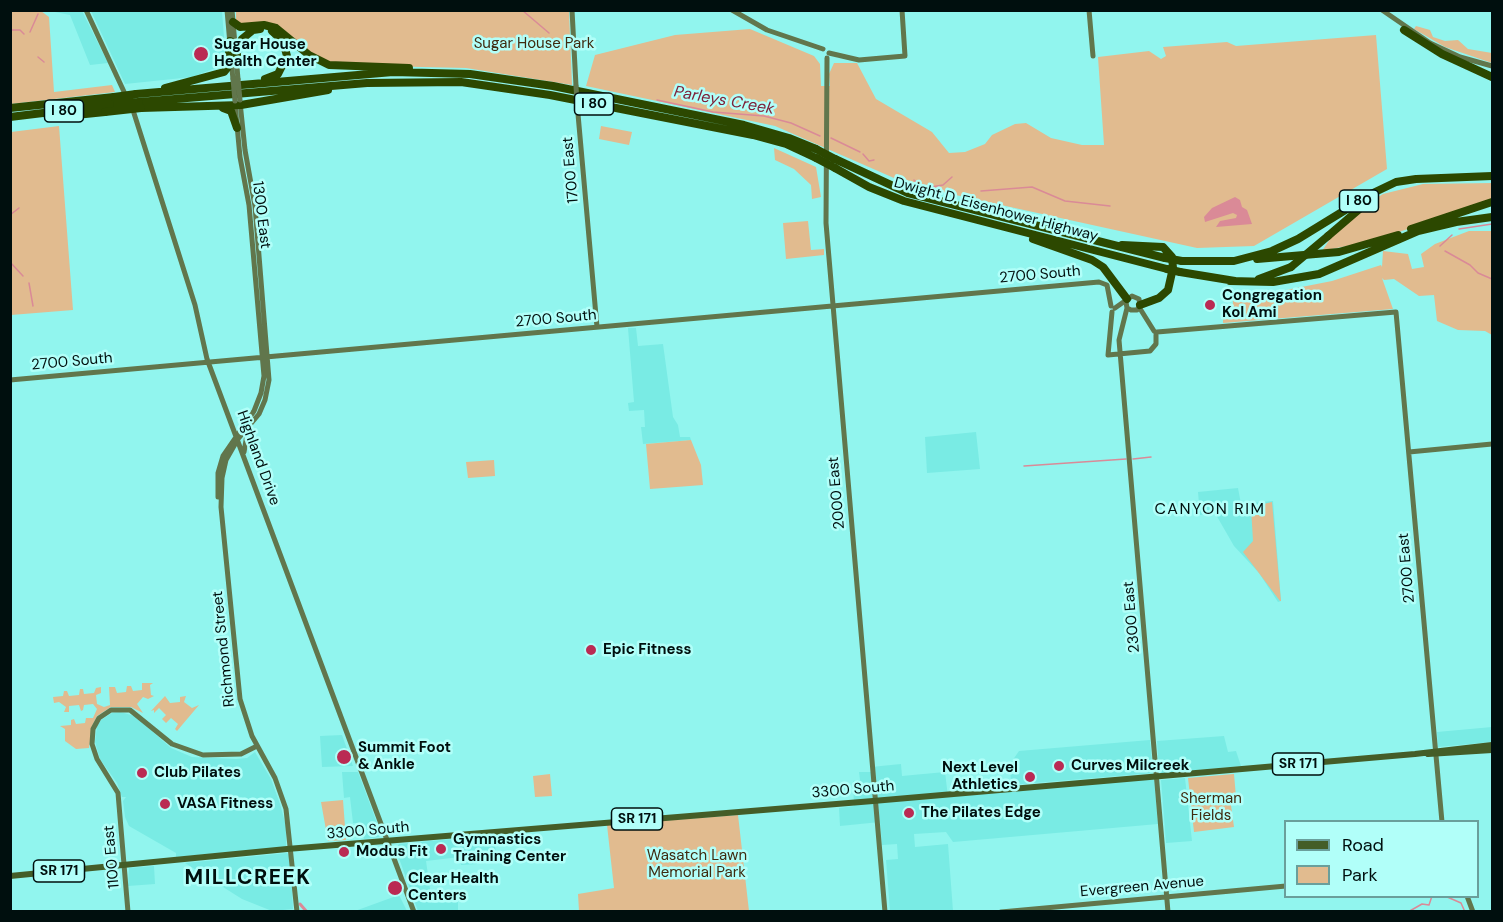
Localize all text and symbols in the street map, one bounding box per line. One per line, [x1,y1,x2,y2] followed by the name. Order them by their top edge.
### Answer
[474,35,594,53] park label: Sugar House Park
[214,36,317,71] place label: Sugar House Health Center
[192,45,210,63] marker: Sugar House Health Center
[672,83,776,119] water label: Parleys Creek
[574,93,614,115] road number: I 80
[44,100,84,122] road number: I 80
[559,136,583,204] street label: 1700 East
[892,174,1100,246] street label: Dwight D. Eisenhower Highway
[248,180,274,250] street label: 1300 East
[1340,190,1378,212] road number: I 80
[999,262,1081,288] street label: 2700 South
[1222,287,1322,322] place label: Congregation Kol Ami
[1203,298,1217,312] marker: Congregation Kol Ami
[515,306,597,332] street label: 2700 South
[31,349,113,375] street label: 2700 South
[232,408,284,508] street label: Highland Drive
[825,456,849,530] street label: 2000 East
[1155,500,1265,520] district label: CANYON RIM
[1395,532,1419,604] street label: 2700 East
[1120,580,1144,654] street label: 2300 East
[209,590,239,708] street label: Richmond Street
[603,641,691,659] place label: Epic Fitness
[584,643,598,657] marker: Epic Fitness
[358,739,451,774] place label: Summit Foot & Ankle
[335,748,353,766] marker: Summit Foot & Ankle
[1272,753,1324,775] road number: SR 171
[1071,757,1189,775] place label: Curves Milcreek
[942,759,1018,794] place label: Next Level Athletics
[1052,759,1066,773] marker: Curves Milcreek
[154,764,241,782] place label: Club Pilates
[135,766,149,780] marker: Club Pilates
[1023,770,1037,784] marker: Next Level Athletics
[811,777,895,803] street label: 3300 South
[1180,790,1242,825] park label: Sherman Fields
[177,795,273,813] place label: VASA Fitness
[158,797,172,811] marker: VASA Fitness
[921,804,1041,822] place label: The Pilates Edge
[902,806,916,820] marker: The Pilates Edge
[612,808,662,830] road number: SR 171
[326,818,410,844] street label: 3300 South
[1284,820,1479,898] legend
[100,825,124,889] street label: 1100 East
[453,831,566,866] place label: Gymnastics Training Center
[1342,833,1384,857] text: Road
[434,842,448,856] marker: Gymnastics Training Center
[356,843,428,861] place label: Modus Fit
[337,845,351,859] marker: Modus Fit
[647,847,747,882] park label: Wasatch Lawn Memorial Park
[34,860,84,882] road number: SR 171
[1342,863,1378,887] text: Park
[185,865,311,891] district label: MILLCREEK
[408,870,499,905] place label: Clear Health Centers
[1079,873,1205,901] street label: Evergreen Avenue
[386,879,404,897] marker: Clear Health Centers

